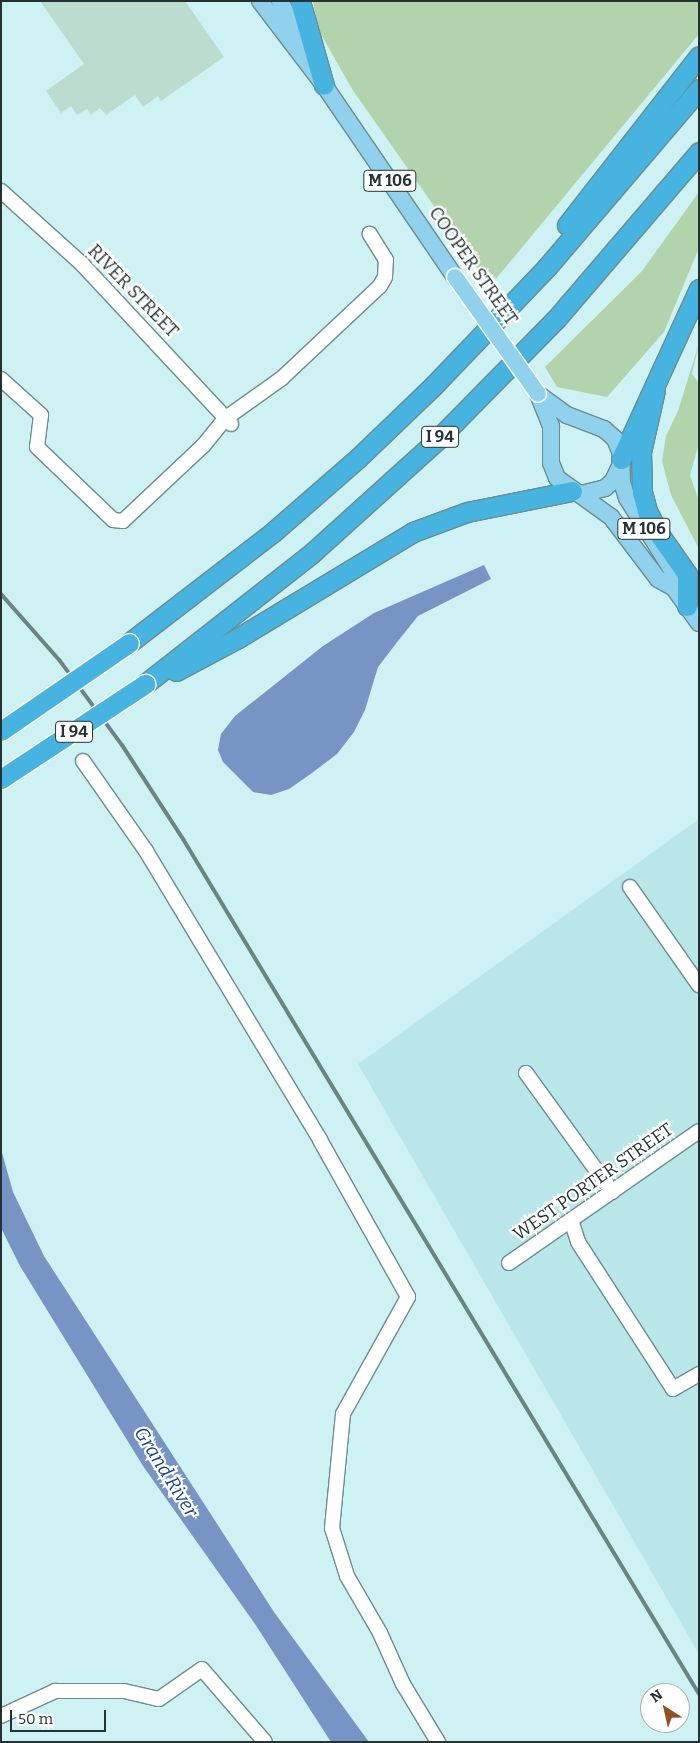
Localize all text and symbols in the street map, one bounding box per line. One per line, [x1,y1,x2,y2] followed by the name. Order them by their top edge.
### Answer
[362,168,418,195] road number: M 106
[424,203,522,329] street label: COOPER STREET
[83,240,183,342] street label: RIVER STREET
[420,424,460,451] road number: I 94
[616,516,672,542] road number: M 106
[54,719,94,746] road number: I 94
[509,1119,677,1245] street label: WEST PORTER STREET
[129,1423,203,1521] water label: Grand River
[640,1683,690,1733] north arrow
[647,1686,666,1706] text: N
[12,1700,109,1732] scale bar
[18,1710,53,1728] text: 50 m

